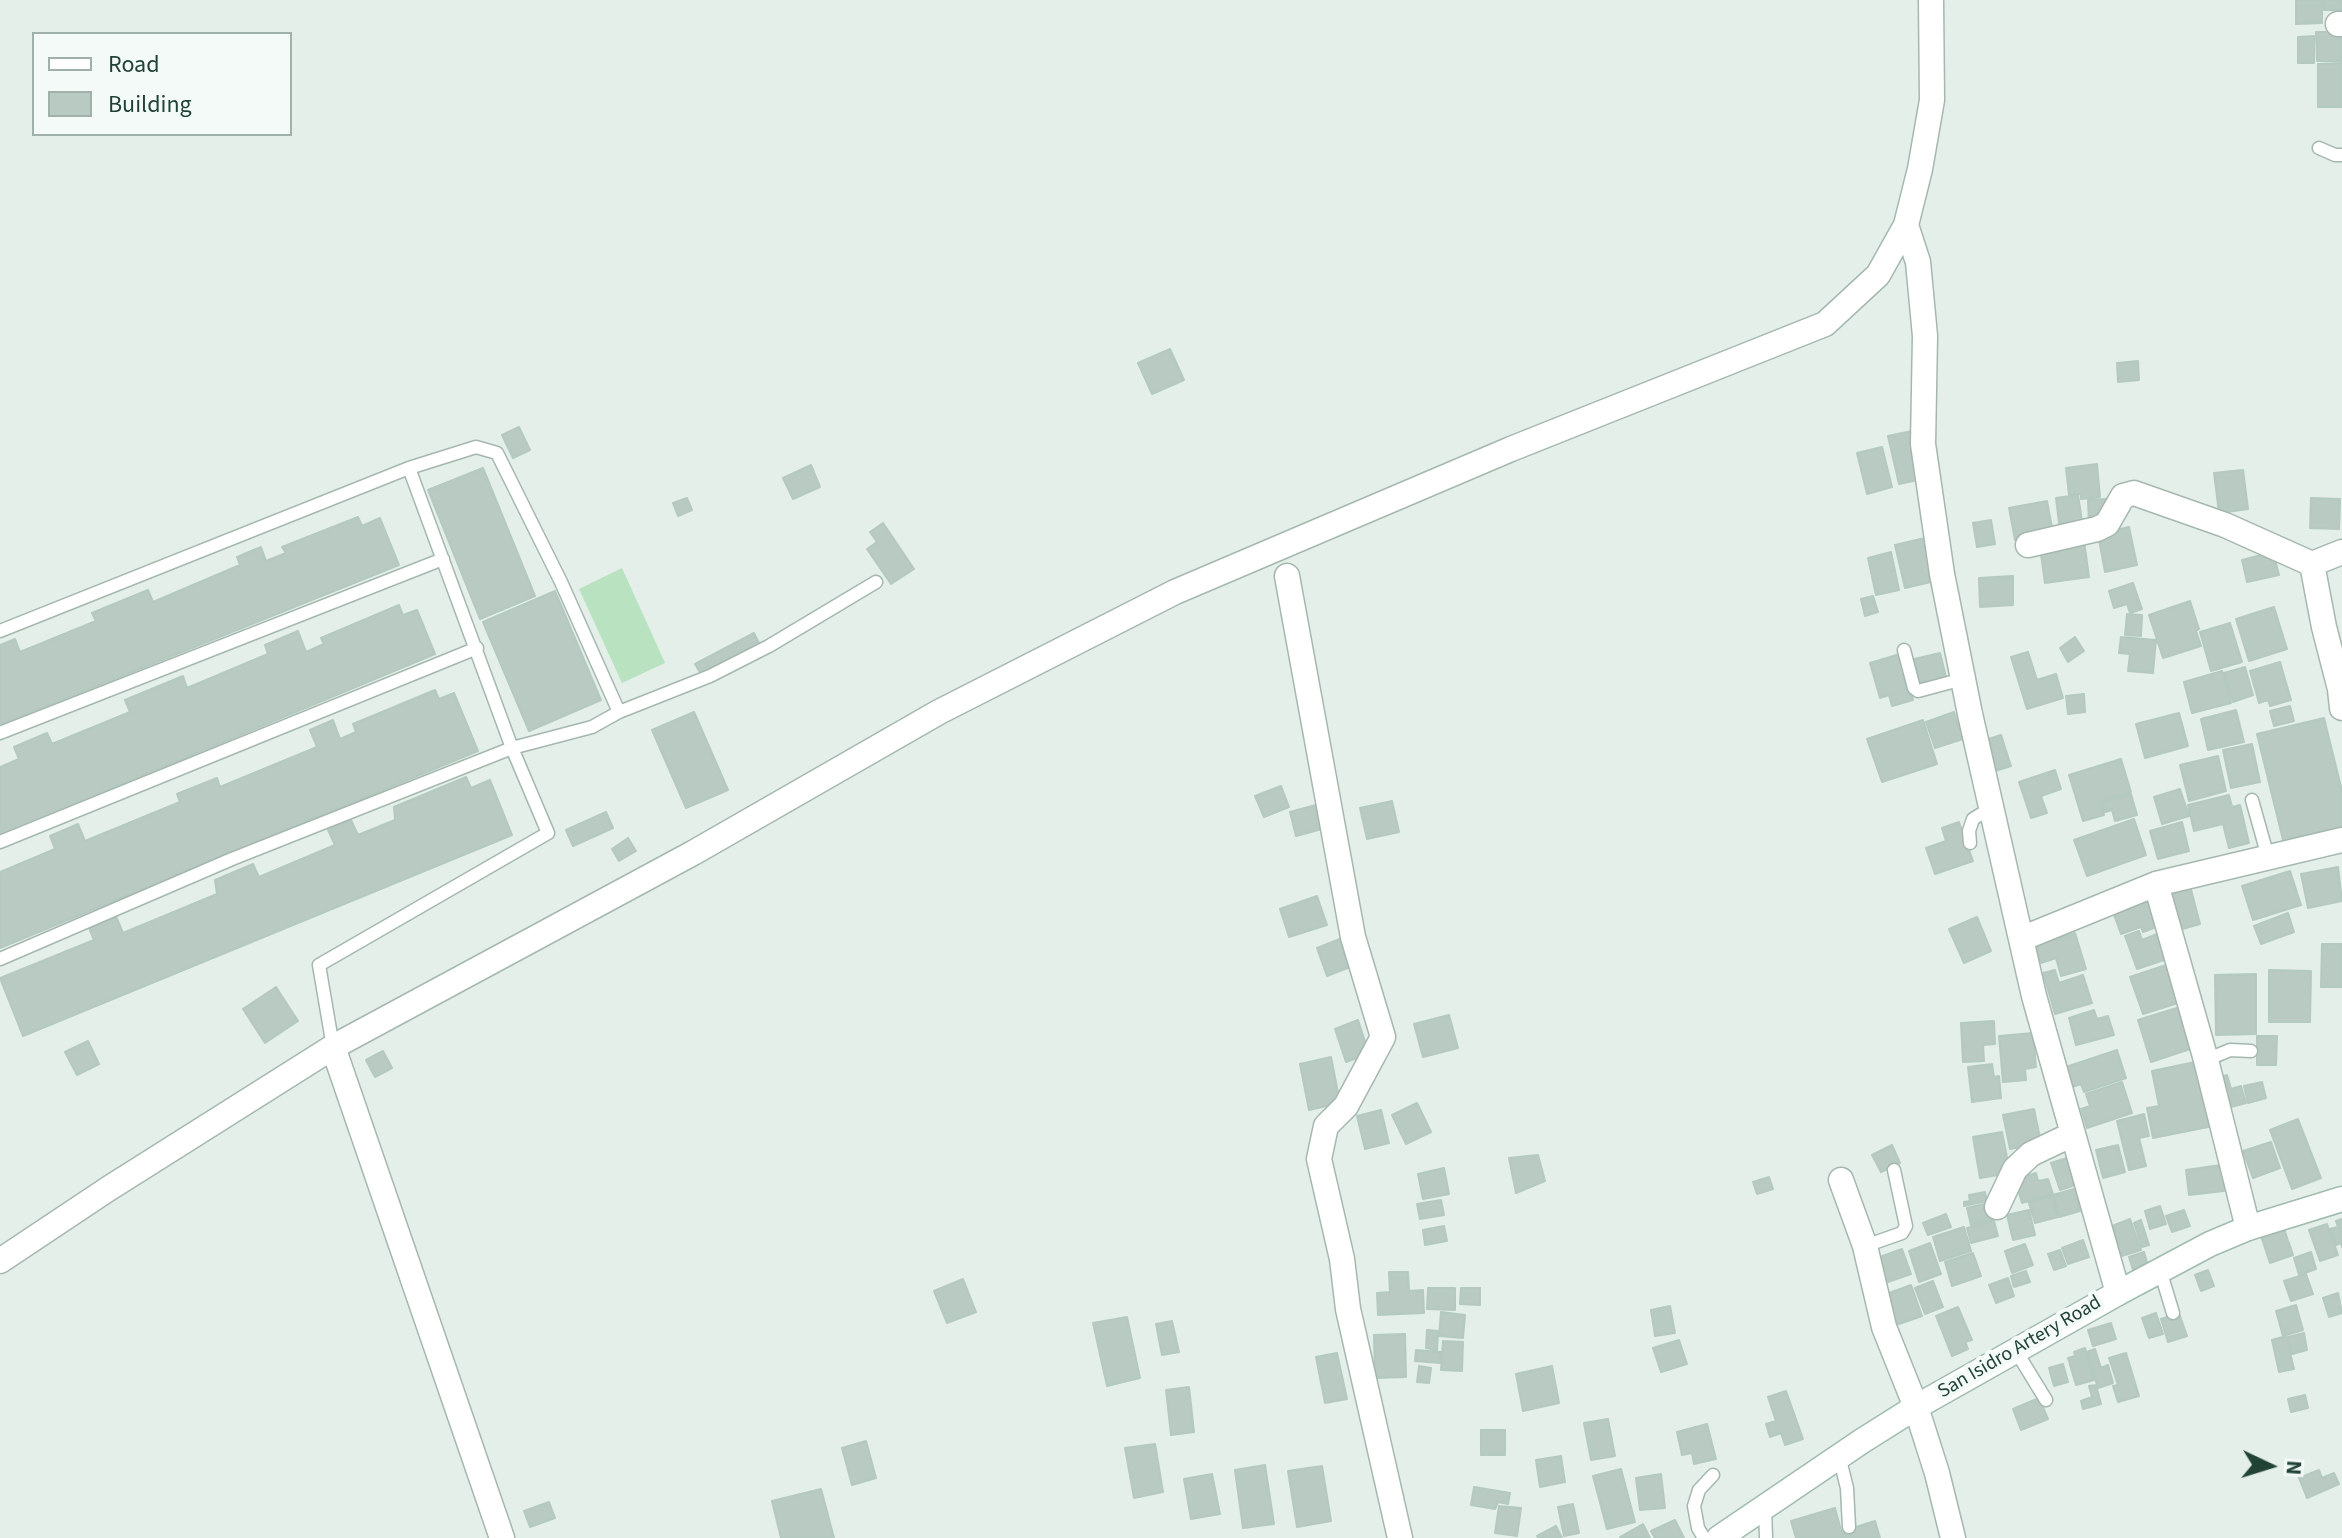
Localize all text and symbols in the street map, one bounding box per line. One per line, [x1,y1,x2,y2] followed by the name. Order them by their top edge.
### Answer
[32,32,292,136] legend
[108,47,160,82] text: Road
[108,87,192,122] text: Building
[1934,1291,2106,1405] street label: San Isidro Artery Road
[2230,1426,2310,1506] north arrow
[2277,1459,2310,1476] text: N

